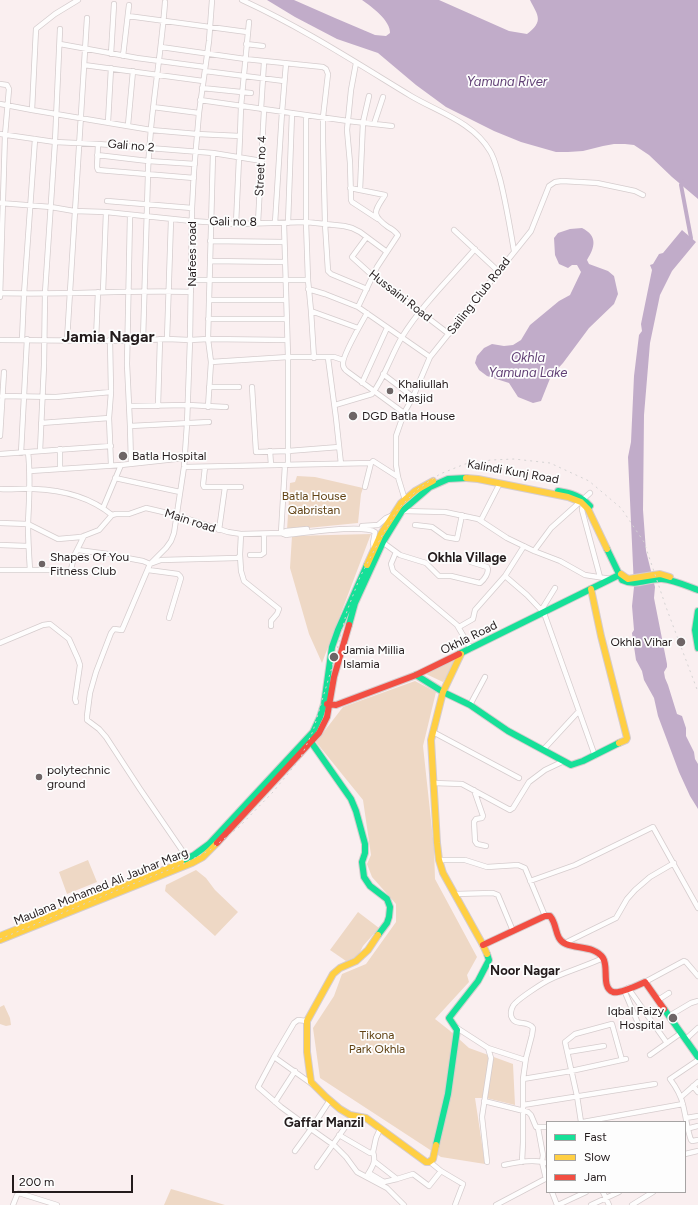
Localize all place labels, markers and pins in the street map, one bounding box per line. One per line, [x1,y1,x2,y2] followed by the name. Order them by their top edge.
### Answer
[398,377,448,405] place label: Khaliullah Masjid
[385,386,395,396] marker: Khaliullah Masjid
[362,409,455,423] place label: DGD Batla House
[347,410,359,422] marker: DGD Batla House
[132,449,206,463] place label: Batla Hospital
[117,450,129,462] marker: Batla Hospital
[50,550,129,578] place label: Shapes Of You Fitness Club
[37,559,47,569] marker: Shapes Of You Fitness Club
[610,635,672,649] place label: Okhla Vihar
[675,636,687,648] marker: Okhla Vihar
[343,643,404,671] place label: Jamia Millia Islamia
[328,651,340,663] marker: Jamia Millia Islamia
[47,763,110,791] place label: polytechnic ground
[34,772,44,782] marker: polytechnic ground
[608,1004,664,1032] place label: Iqbal Faizy Hospital
[667,1012,679,1024] marker: Iqbal Faizy Hospital

